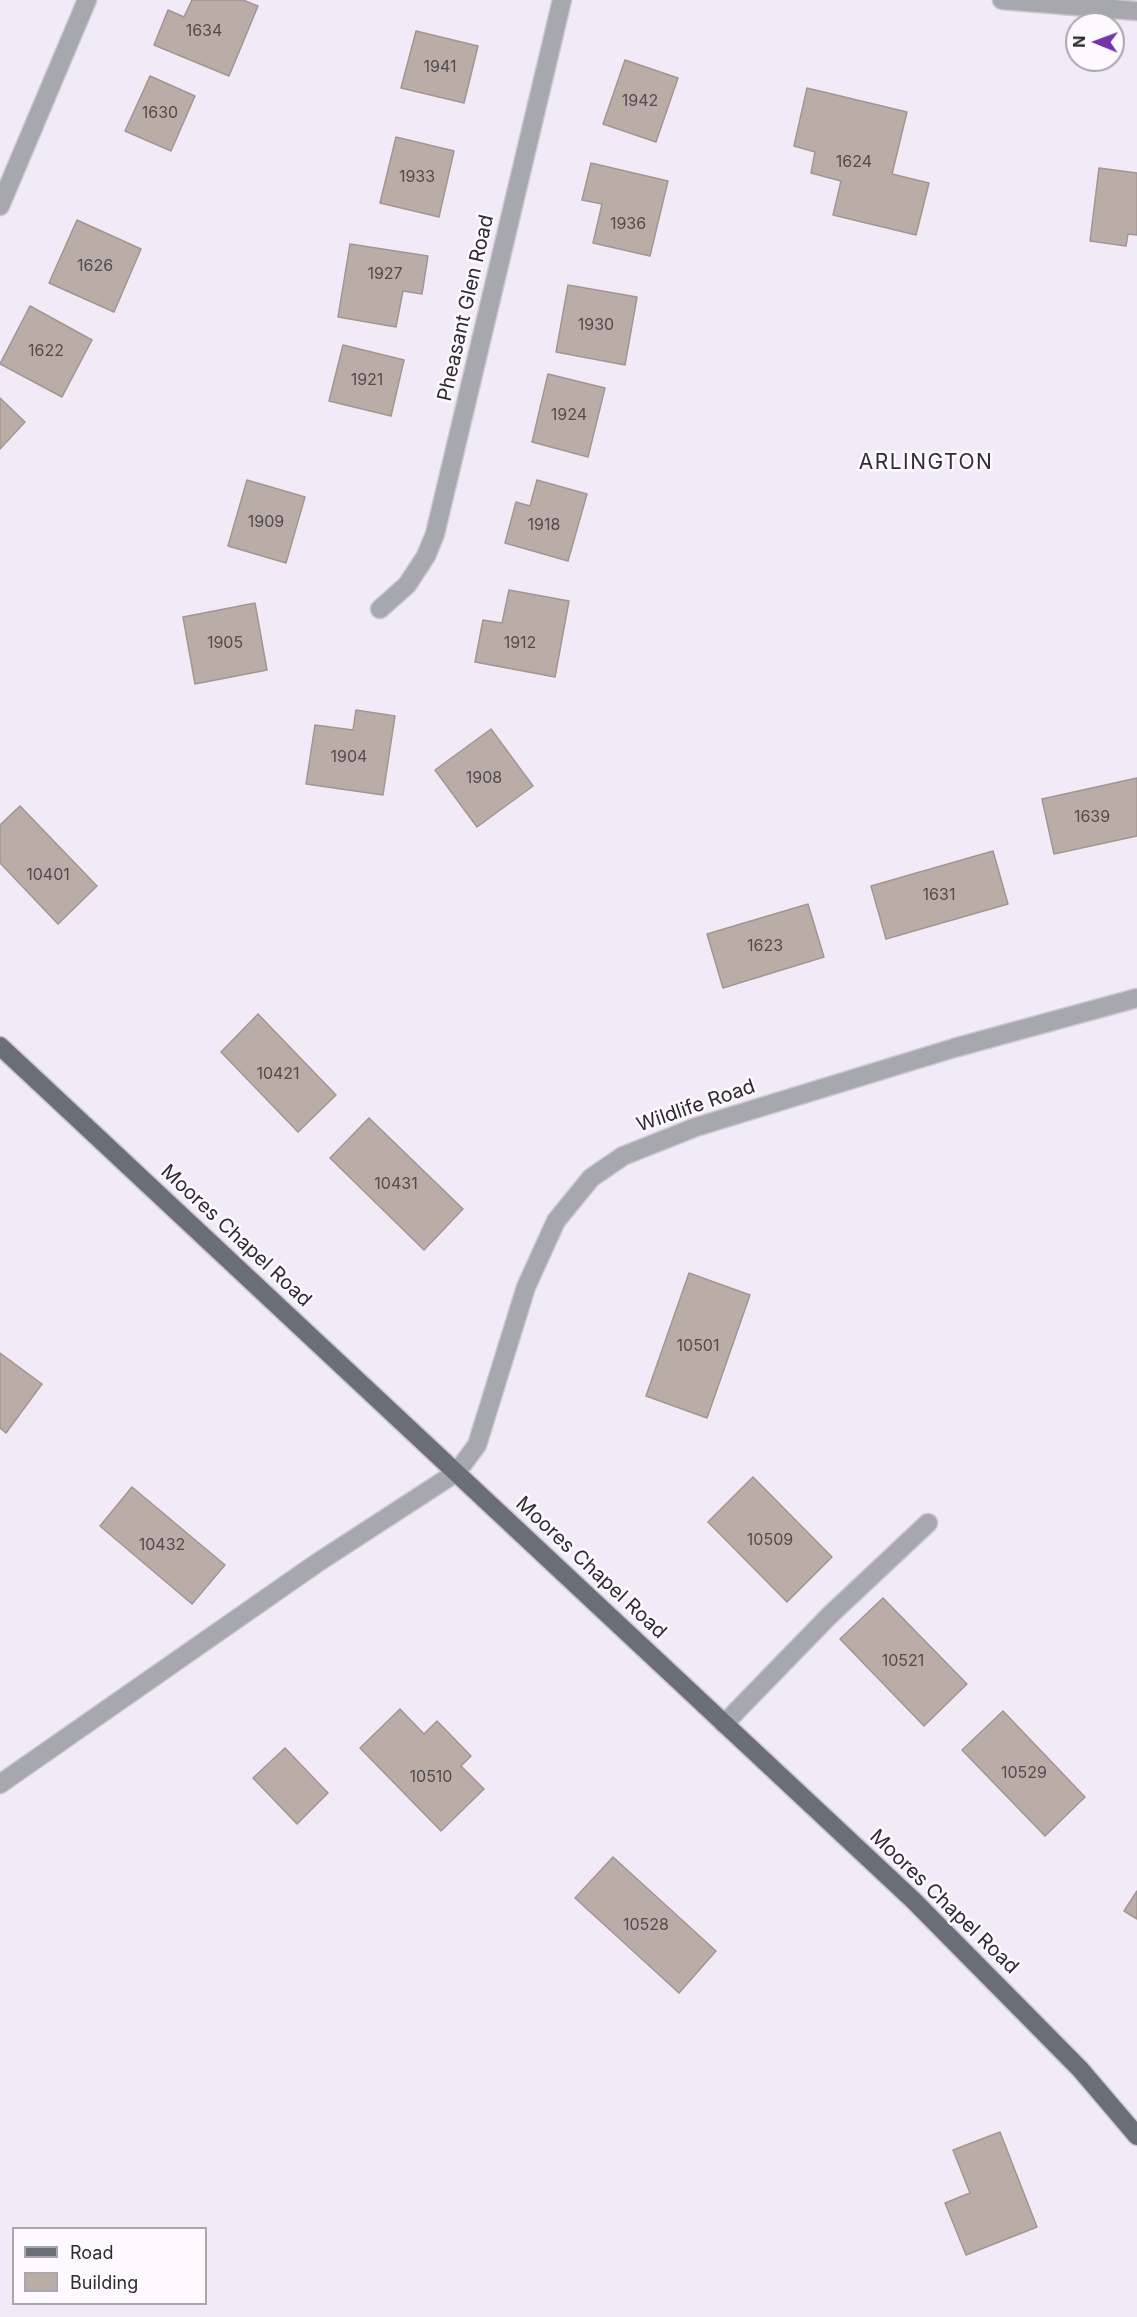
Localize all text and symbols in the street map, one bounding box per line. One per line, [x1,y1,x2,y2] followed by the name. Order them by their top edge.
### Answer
[1065,12,1125,72] north arrow
[186,21,222,41] house number: 1634
[1069,35,1089,48] text: N
[424,57,456,77] house number: 1941
[622,91,658,111] house number: 1942
[142,103,178,123] house number: 1630
[836,152,872,172] house number: 1624
[399,167,435,187] house number: 1933
[433,212,499,404] street label: Pheasant Glen Road
[610,214,646,234] house number: 1936
[77,256,113,276] house number: 1626
[367,264,403,284] house number: 1927
[578,315,614,335] house number: 1930
[28,341,64,361] house number: 1622
[351,370,383,390] house number: 1921
[551,405,587,425] house number: 1924
[859,450,993,476] district label: ARLINGTON
[248,512,284,532] house number: 1909
[528,515,560,535] house number: 1918
[207,633,243,653] house number: 1905
[504,633,536,653] house number: 1912
[331,747,367,767] house number: 1904
[466,768,502,788] house number: 1908
[1074,807,1110,827] house number: 1639
[26,865,70,885] house number: 10401
[923,885,955,905] house number: 1631
[747,936,783,956] house number: 1623
[256,1064,300,1084] house number: 10421
[634,1075,758,1137] street label: Wildlife Road
[156,1160,316,1312] street label: Moores Chapel Road
[374,1174,418,1194] house number: 10431
[677,1336,719,1356] house number: 10501
[511,1492,671,1644] street label: Moores Chapel Road
[747,1530,793,1550] house number: 10509
[139,1535,185,1555] house number: 10432
[882,1651,924,1671] house number: 10521
[1001,1763,1047,1783] house number: 10529
[410,1767,452,1787] house number: 10510
[865,1825,1023,1979] street label: Moores Chapel Road
[623,1915,669,1935] house number: 10528
[12,2227,207,2305] legend
[70,2242,113,2263] text: Road
[70,2272,138,2293] text: Building

